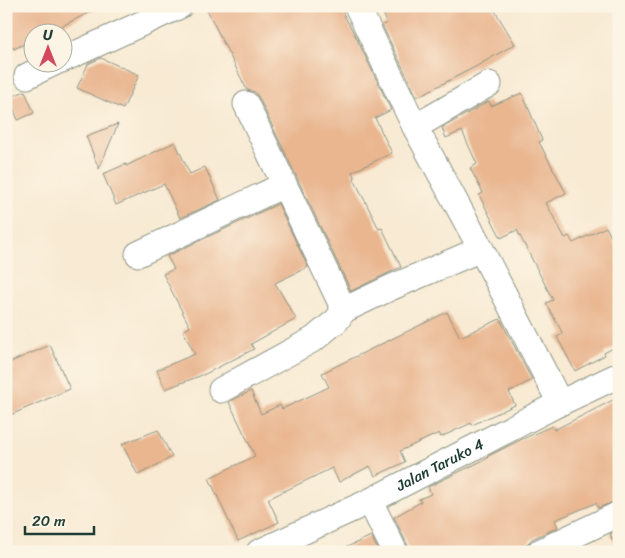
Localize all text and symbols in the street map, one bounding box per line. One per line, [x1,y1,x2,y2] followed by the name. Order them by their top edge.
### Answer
[22,22,72,72] north arrow
[43,23,53,48] text: U
[391,431,489,499] street label: Jalan Taruko 4
[25,503,94,535] scale bar
[32,508,66,534] text: 20 m

